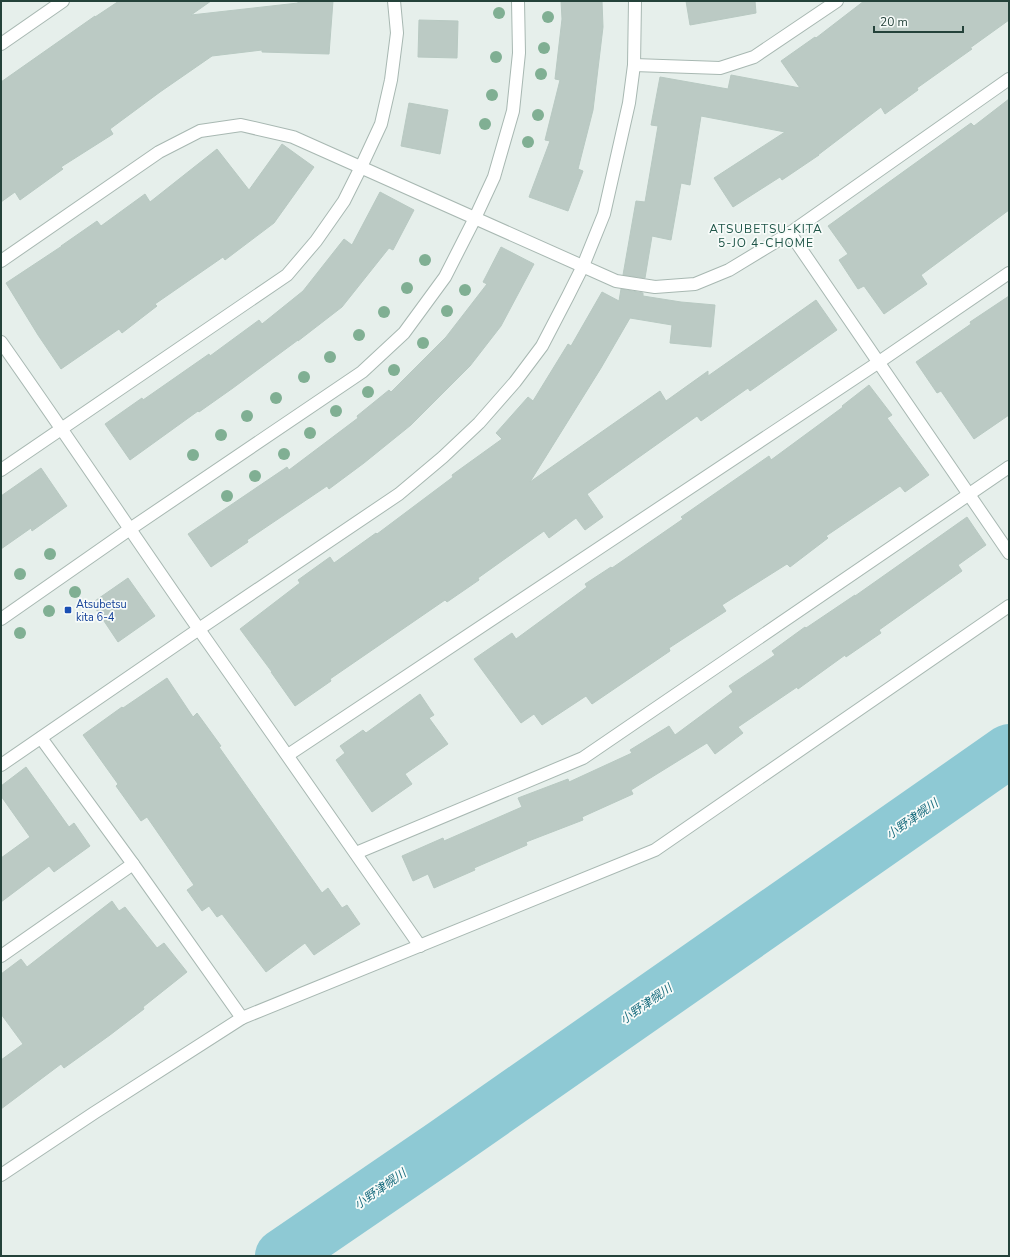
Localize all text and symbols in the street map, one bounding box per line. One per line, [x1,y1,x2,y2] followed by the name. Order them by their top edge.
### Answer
[874,8,963,34] scale bar
[880,14,908,30] text: 20 m
[709,221,823,251] district label: ATSUBETSU-KITA 5-JO 4-CHOME
[76,597,127,625] place label: Atsubetsu kita 6-4
[63,605,73,615] marker: Atsubetsu kita 6-4
[883,794,943,843] water label: 小野津幌川
[617,979,677,1028] water label: 小野津幌川
[351,1164,411,1213] water label: 小野津幌川

